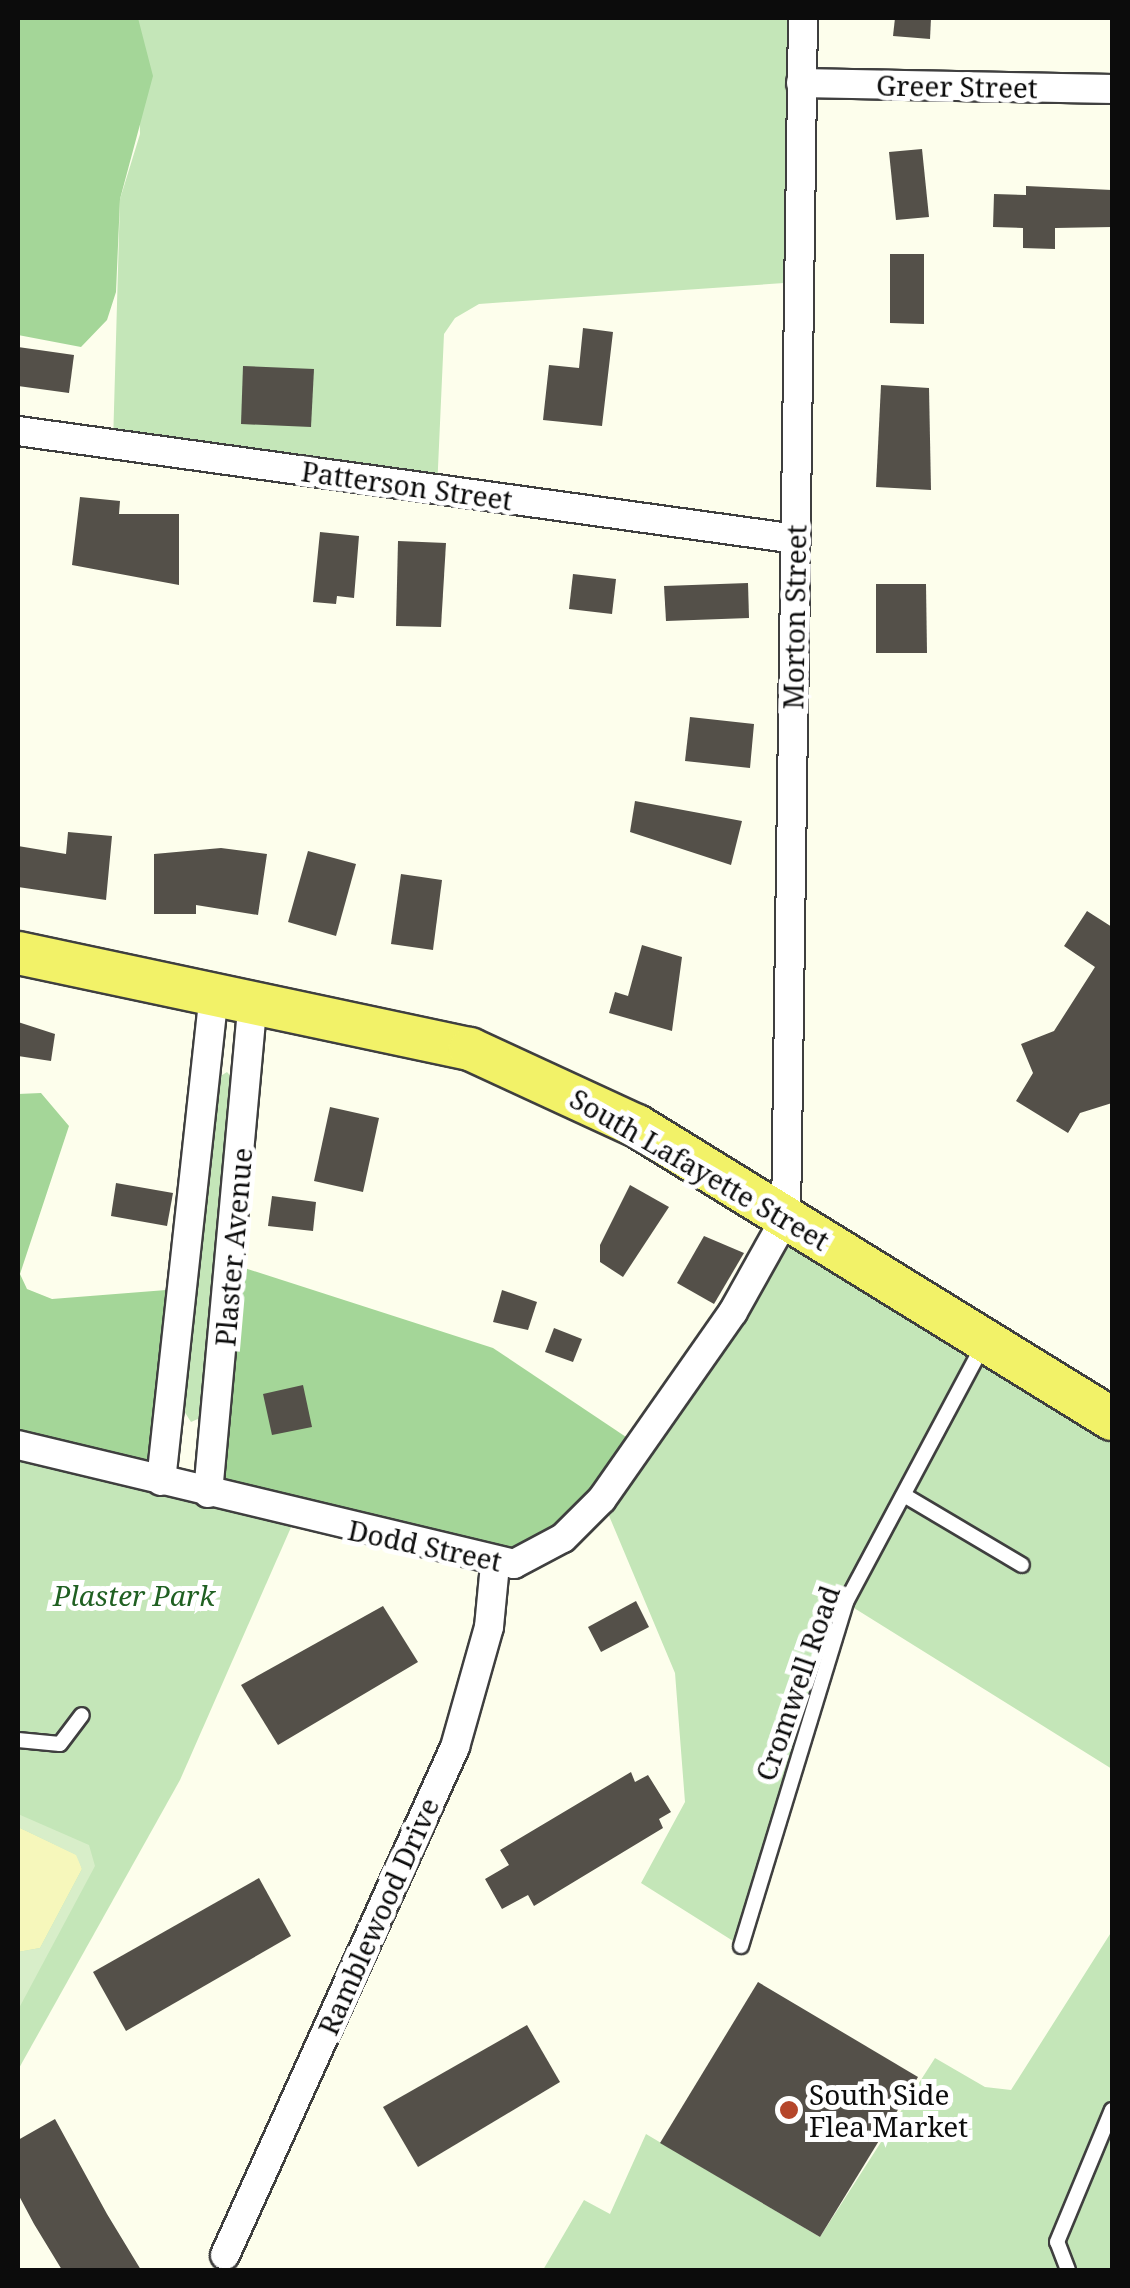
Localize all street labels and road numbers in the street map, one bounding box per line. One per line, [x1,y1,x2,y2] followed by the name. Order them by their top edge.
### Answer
[876,68,1038,104] street label: Greer Street
[299,454,515,516] street label: Patterson Street
[776,524,812,710] street label: Morton Street
[564,1081,836,1257] street label: South Lafayette Street
[208,1146,258,1348] street label: Plaster Avenue
[345,1512,505,1578] street label: Dodd Street
[748,1581,846,1785] street label: Cromwell Road
[311,1792,445,2040] street label: Ramblewood Drive

